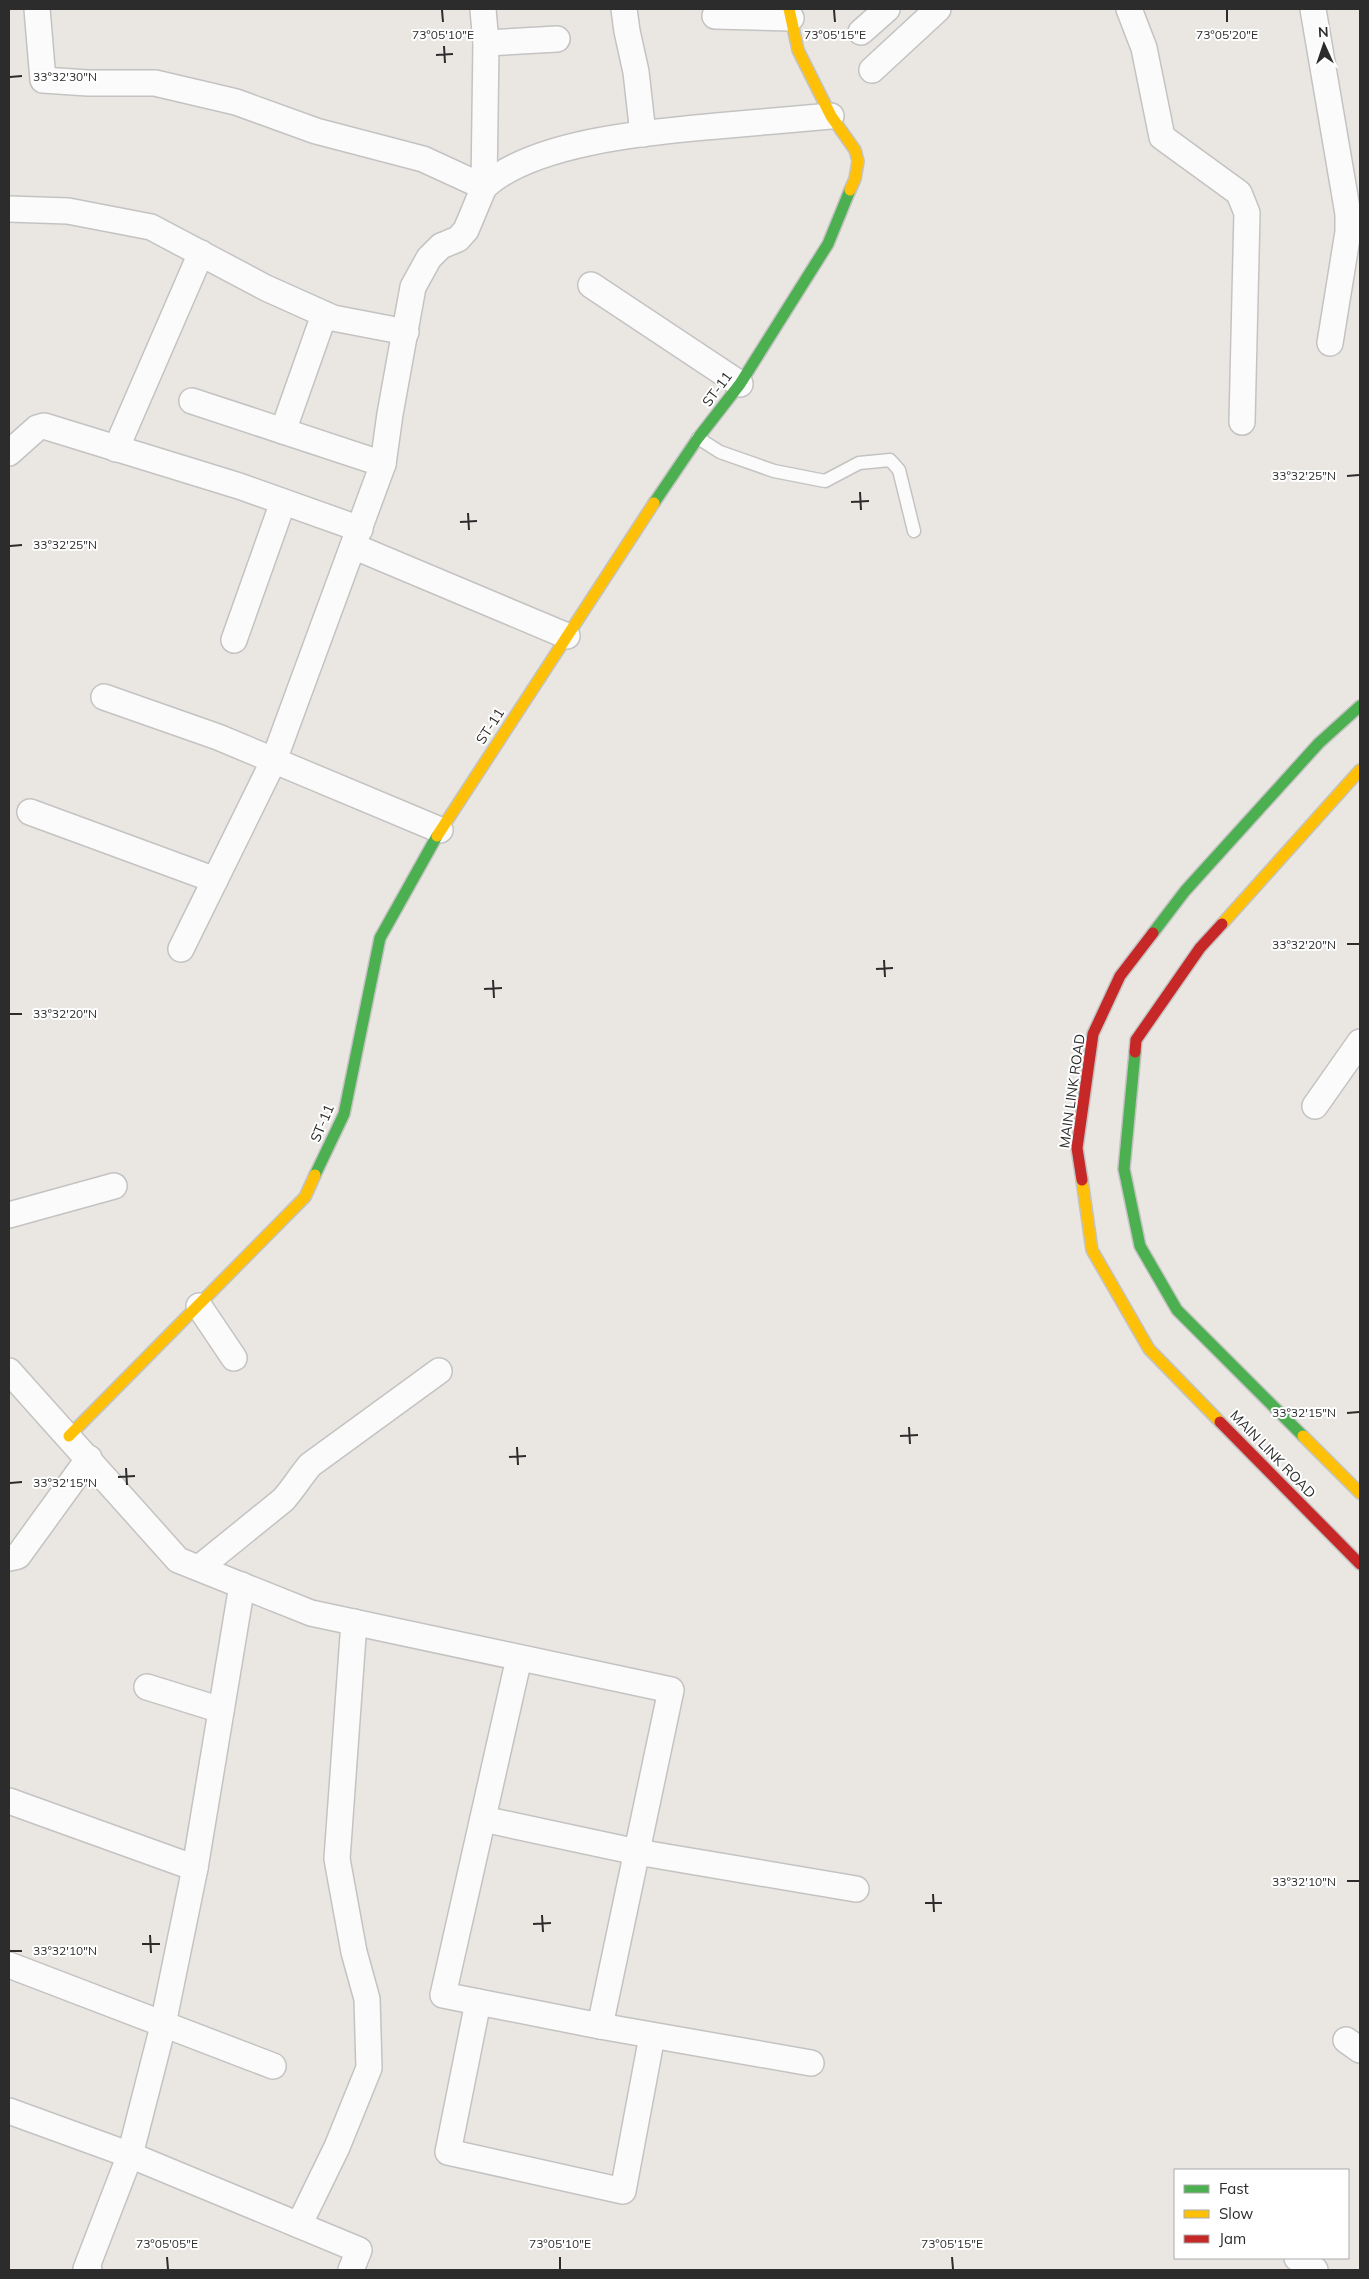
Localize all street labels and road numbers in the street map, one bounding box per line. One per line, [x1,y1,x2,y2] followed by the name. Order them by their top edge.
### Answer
[698,368,736,410] street label: ST-11
[472,705,508,747] street label: ST-11
[1055,1033,1089,1149] street label: MAIN LINK ROAD
[306,1101,338,1145] street label: ST-11
[1226,1406,1320,1502] street label: MAIN LINK ROAD

